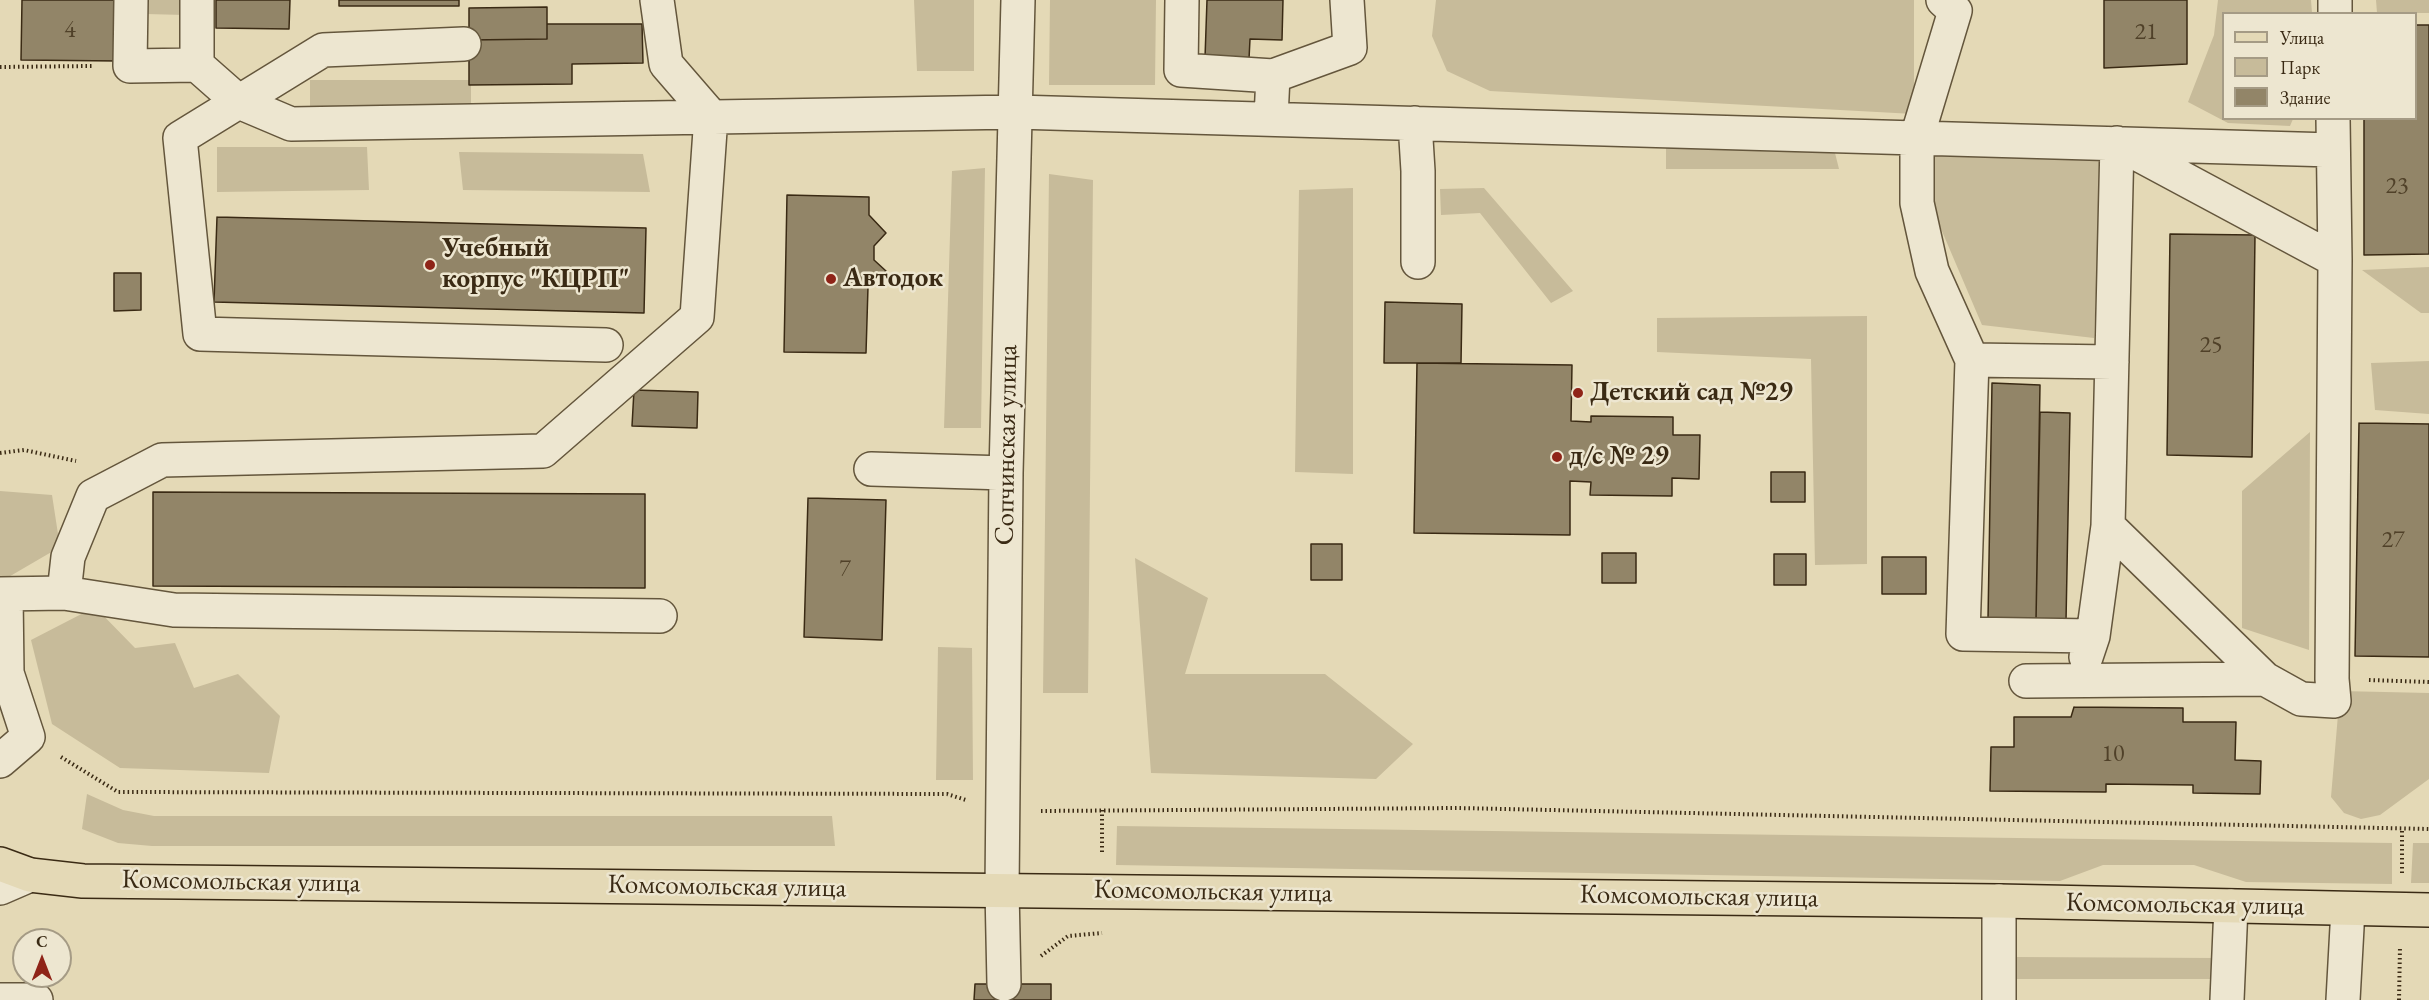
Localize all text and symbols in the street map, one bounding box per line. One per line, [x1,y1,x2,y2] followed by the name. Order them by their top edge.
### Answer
[2222,12,2417,120] legend
[64,16,76,44] house number: 4
[2134,18,2158,46] house number: 21
[2280,26,2324,49] text: Улица
[2280,56,2320,79] text: Парк
[2280,86,2330,109] text: Здание
[2385,172,2409,200] house number: 23
[442,233,630,296] place label: Учебный корпус "КЦРП"
[423,258,437,272] marker: Учебный корпус "КЦРП"
[843,263,943,295] place label: Автодок
[824,272,838,286] marker: Автодок
[2199,331,2223,359] house number: 25
[989,344,1025,546] street label: Сопчинская улица
[1590,377,1793,409] place label: Детский сад №29
[1571,386,1585,400] marker: Детский сад №29
[1569,441,1669,473] place label: д/с № 29
[1550,450,1564,464] marker: д/с № 29
[2381,526,2405,554] house number: 27
[839,555,851,583] house number: 7
[2101,740,2125,768] house number: 10
[121,864,361,900] street label: Комсомольская улица
[607,869,847,905] street label: Комсомольская улица
[1093,874,1333,910] street label: Комсомольская улица
[1579,879,1819,915] street label: Комсомольская улица
[2065,887,2305,923] street label: Комсомольская улица
[12,928,72,988] north arrow
[36,931,48,952] text: С

